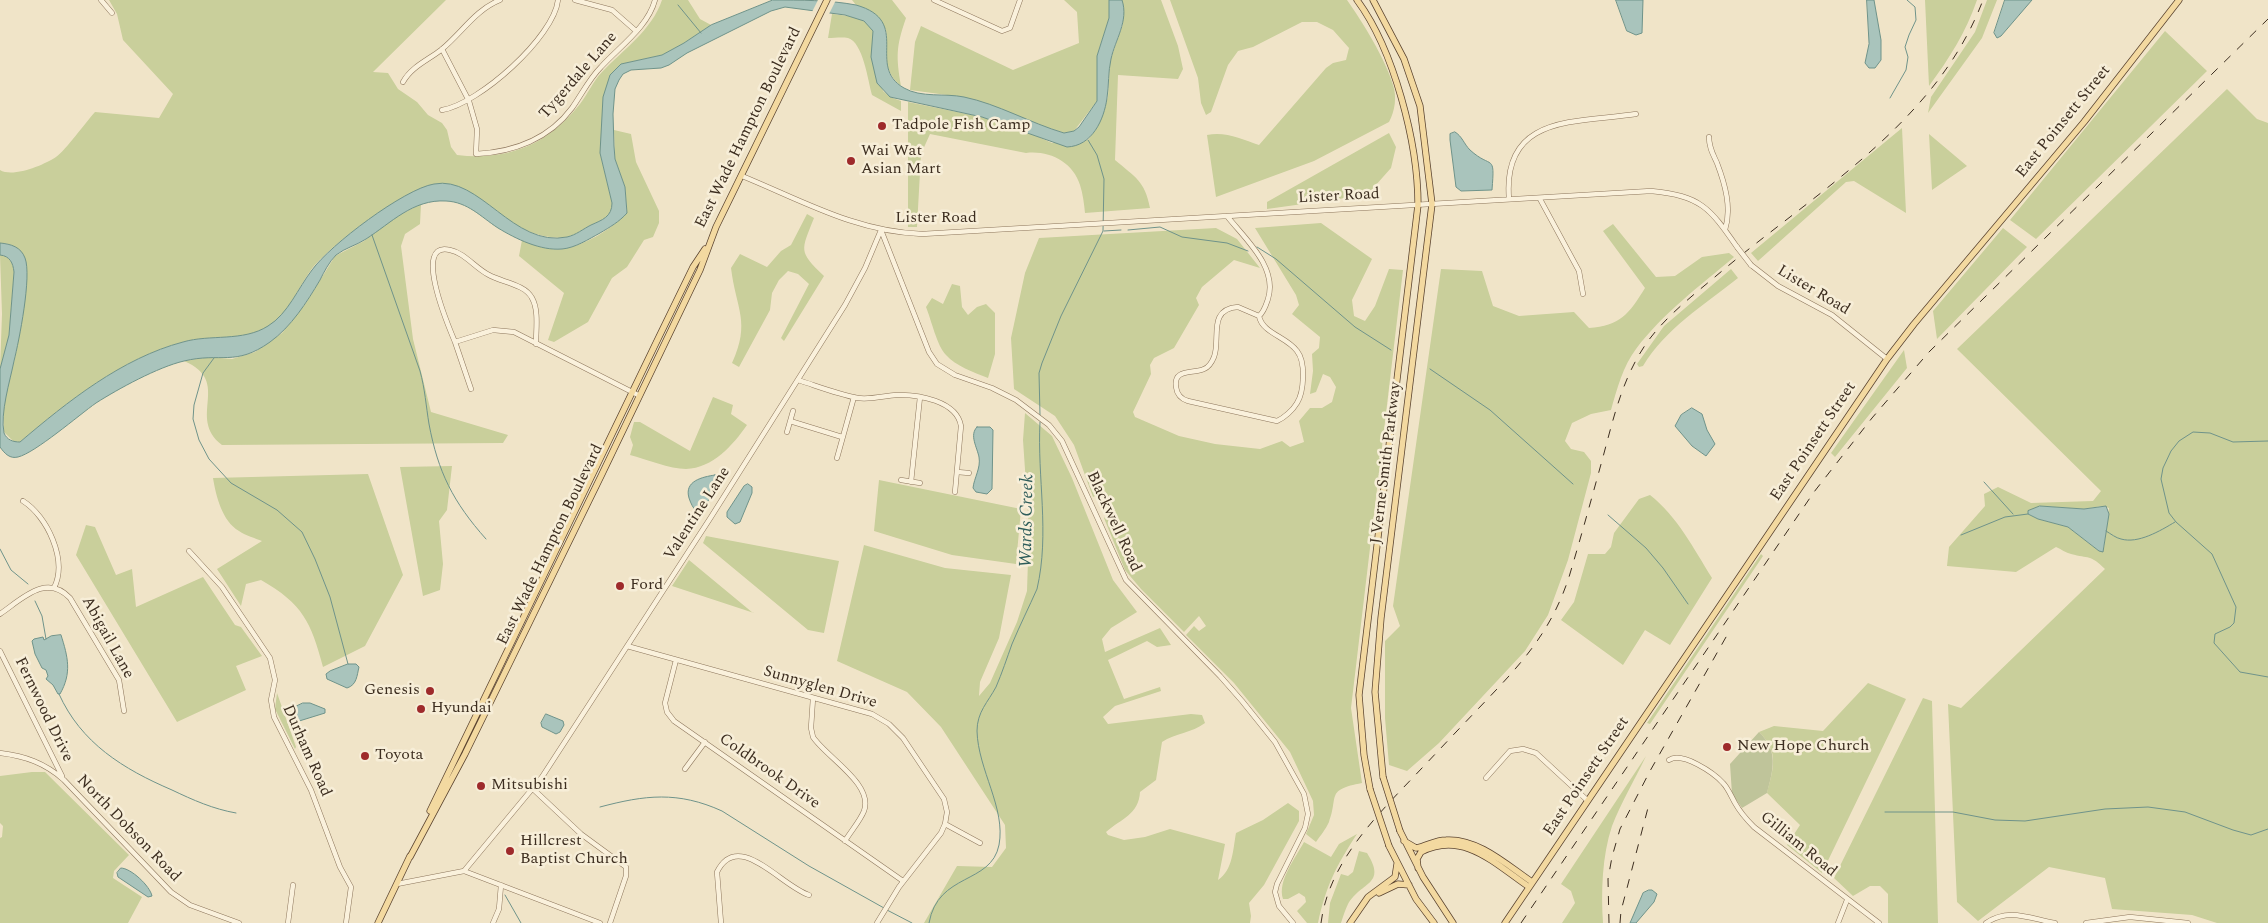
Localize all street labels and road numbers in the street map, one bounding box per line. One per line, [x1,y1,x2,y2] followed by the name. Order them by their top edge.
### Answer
[692,24,806,232] street label: East Wade Hampton Boulevard
[536,28,622,124] street label: Tygerdale Lane
[2013,62,2115,182] street label: East Poinsett Street
[1298,185,1380,209] street label: Lister Road
[895,209,977,229] street label: Lister Road
[1773,262,1853,320] street label: Lister Road
[1767,379,1861,505] street label: East Poinsett Street
[1368,381,1406,545] street label: J Verne Smith Parkway
[494,441,608,649] street label: East Wade Hampton Boulevard
[661,464,735,564] street label: Valentine Lane
[1081,469,1145,575] street label: Blackwell Road
[77,594,137,682] street label: Abigail Lane
[9,654,77,766] street label: Fernwood Drive
[761,663,879,713] street label: Sunnyglen Drive
[277,702,335,800] street label: Durham Road
[1540,714,1634,840] street label: East Poinsett Street
[715,730,823,814] street label: Coldbrook Drive
[72,771,184,887] street label: North Dobson Road
[1756,808,1840,882] street label: Gilliam Road

